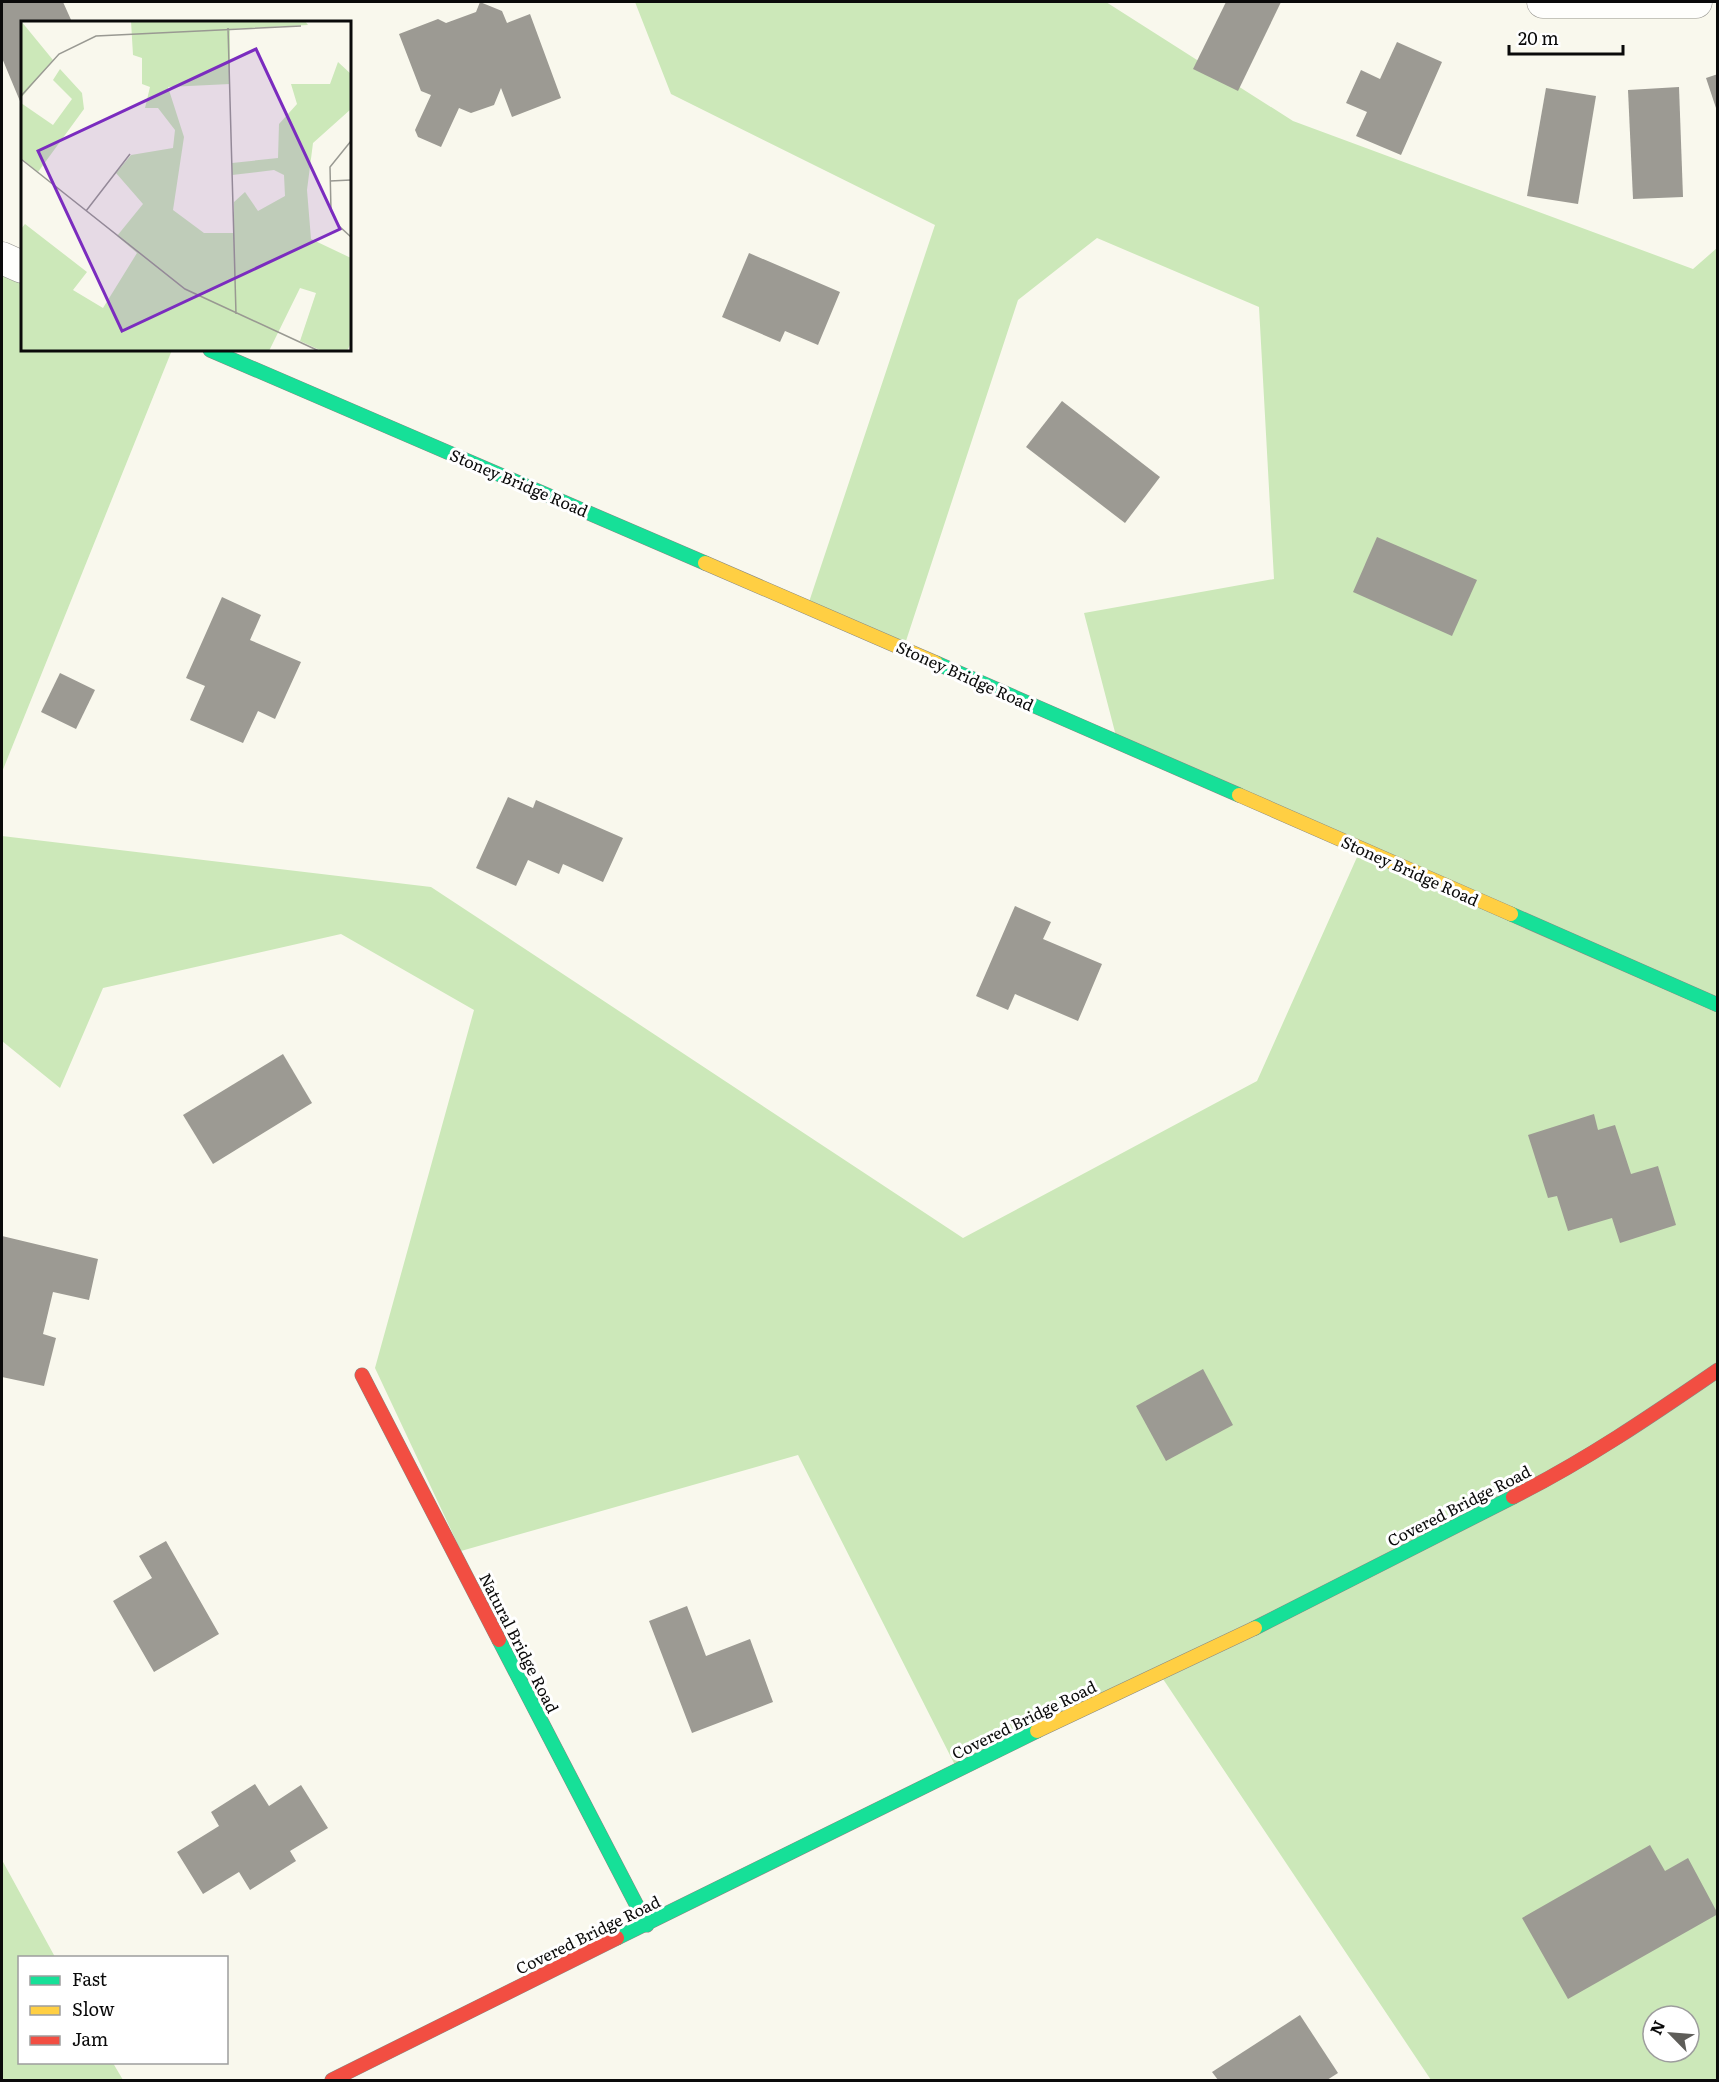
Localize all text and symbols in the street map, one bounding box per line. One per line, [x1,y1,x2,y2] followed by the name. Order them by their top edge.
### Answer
[1509,18,1623,56] scale bar
[21,21,351,351] inset map
[1518,24,1559,51] text: 20 m
[447,442,592,522] street label: Stoney Bridge Road
[893,634,1038,716] street label: Stoney Bridge Road
[1338,829,1483,911] street label: Stoney Bridge Road
[1383,1458,1535,1552] street label: Covered Bridge Road
[474,1568,566,1717] street label: Natural Bridge Road
[947,1674,1100,1765] street label: Covered Bridge Road
[511,1889,664,1980] street label: Covered Bridge Road
[18,1956,228,2064] legend
[72,1965,108,1992] text: Fast
[72,1995,115,2022] text: Slow
[1641,2004,1701,2064] north arrow
[1643,2016,1670,2038] text: N
[72,2025,108,2052] text: Jam

